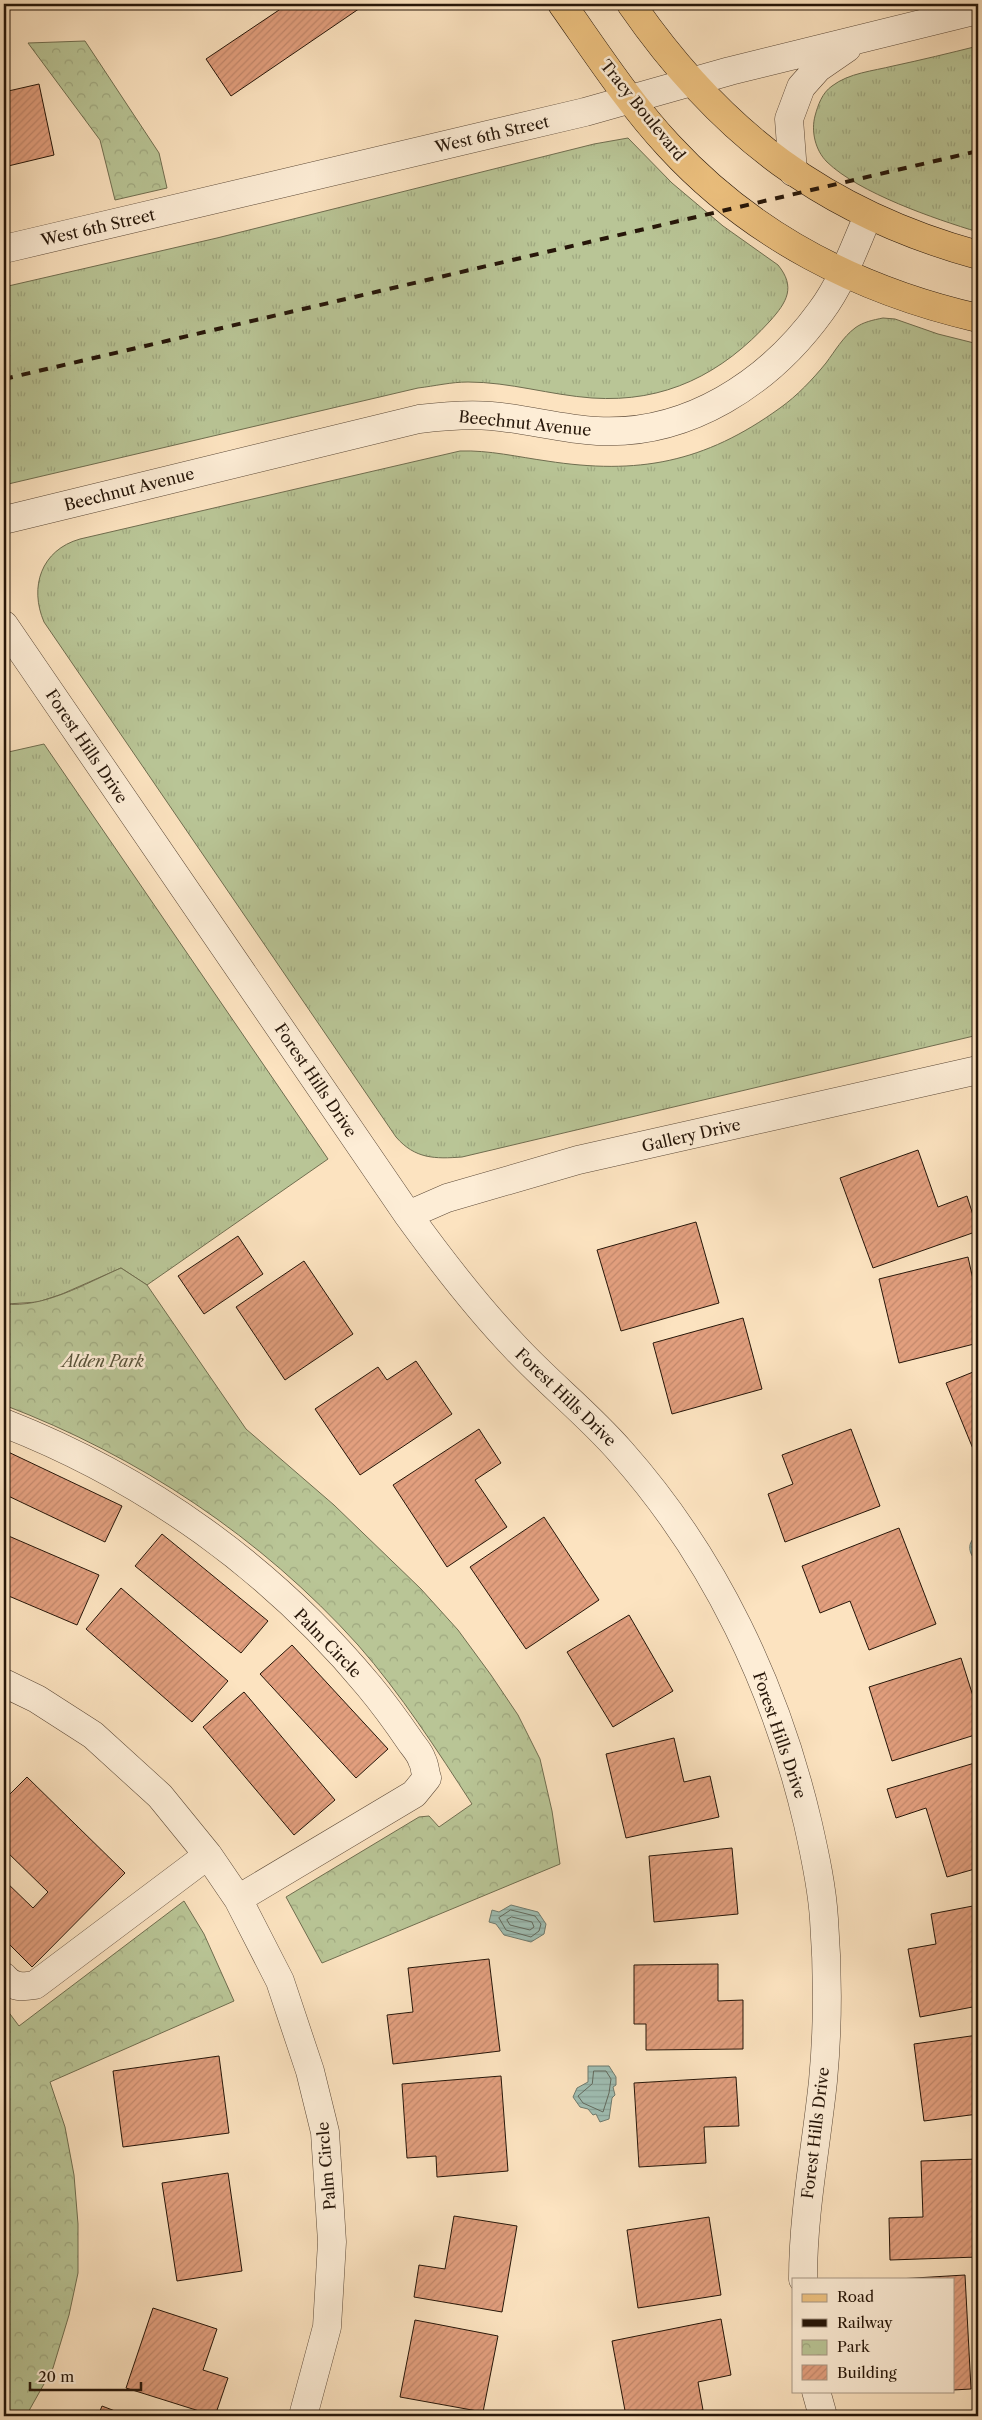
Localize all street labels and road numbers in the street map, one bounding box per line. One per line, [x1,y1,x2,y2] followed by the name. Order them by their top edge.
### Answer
[596,55,690,165] street label: Tracy Boulevard
[432,111,551,157] street label: West 6th Street
[38,204,157,250] street label: West 6th Street
[458,406,592,440] street label: Beechnut Avenue
[62,463,196,515] street label: Beechnut Avenue
[42,685,132,807] street label: Forest Hills Drive
[271,1019,361,1141] street label: Forest Hills Drive
[640,1114,742,1156] street label: Gallery Drive
[511,1344,621,1450] street label: Forest Hills Drive
[290,1604,366,1682] street label: Palm Circle
[749,1669,811,1801] street label: Forest Hills Drive
[797,2066,833,2200] street label: Forest Hills Drive
[312,2121,340,2211] street label: Palm Circle

